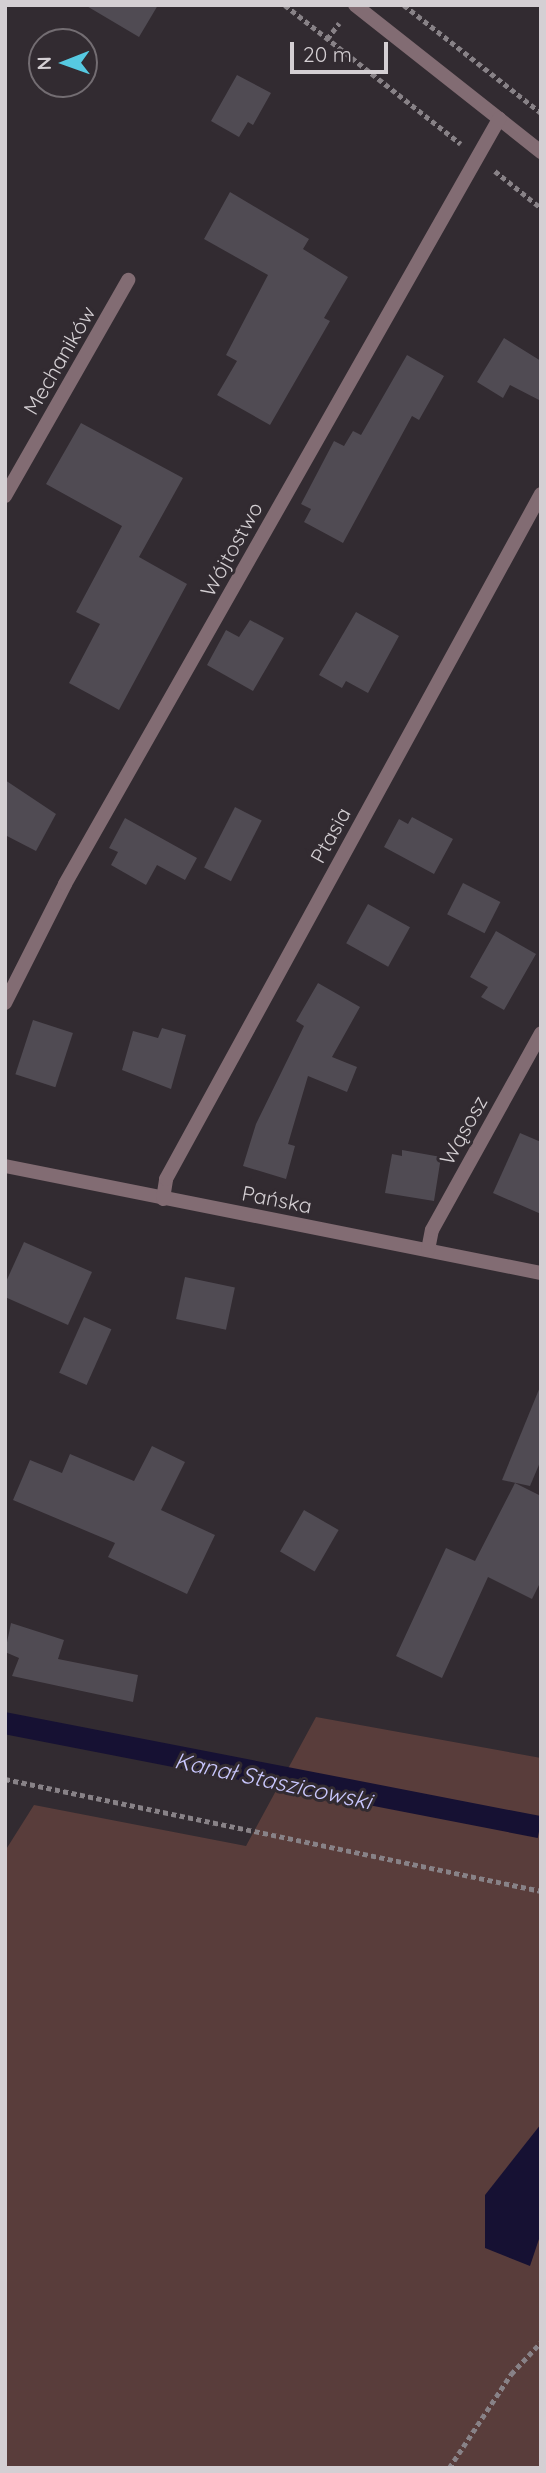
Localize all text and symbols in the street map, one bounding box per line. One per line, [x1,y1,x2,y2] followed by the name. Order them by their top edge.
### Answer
[28,28,98,98] north arrow
[294,28,392,72] scale bar
[303,41,352,67] text: 20 m
[32,56,56,71] text: N
[18,301,100,419] street label: Mechaników
[195,497,267,601] street label: Wójtostwo
[304,803,356,867] street label: Ptasia
[434,1091,492,1169] street label: Wąsosz
[240,1180,314,1218] street label: Pańska
[172,1747,374,1815] water label: Kanał Staszicowski

